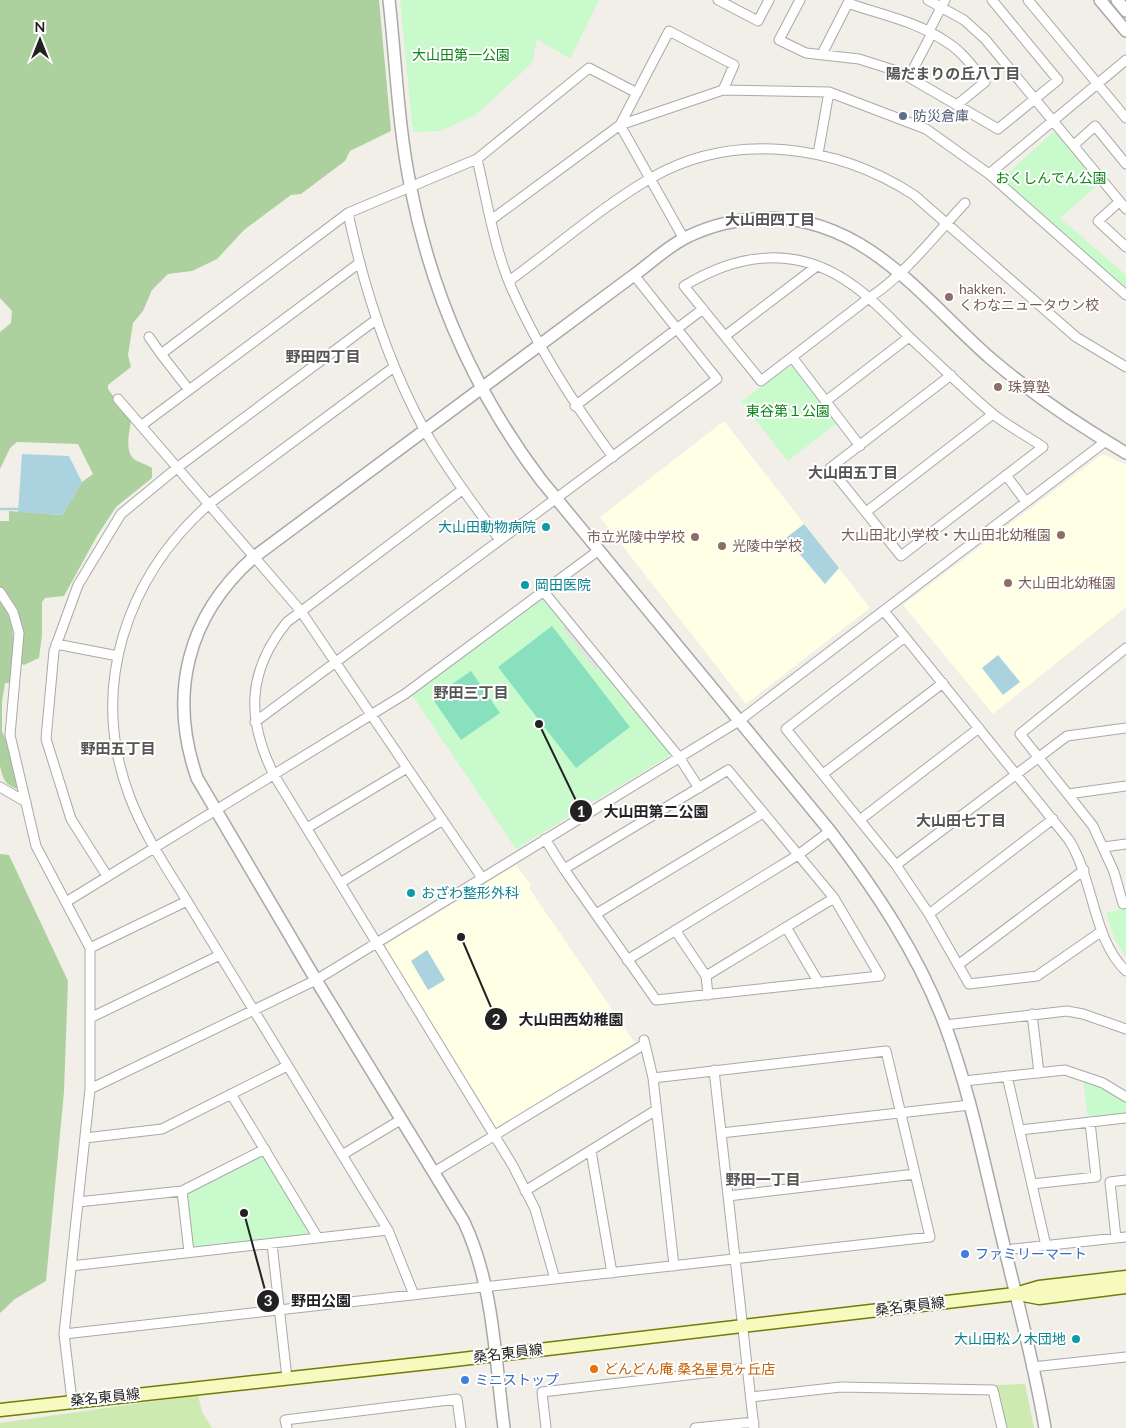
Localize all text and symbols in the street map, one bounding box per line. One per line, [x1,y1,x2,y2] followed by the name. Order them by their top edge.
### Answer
[15,15,65,65] north arrow
[35,18,45,35] text: N
[412,46,510,63] park label: 大山田第一公園
[886,64,1020,82] district label: 陽だまりの丘八丁目
[913,107,969,124] place label: 防災倉庫
[897,110,909,122] marker: 防災倉庫
[995,169,1107,186] park label: おくしんでん公園
[725,210,815,228] district label: 大山田四丁目
[959,280,1099,313] place label: hakken. くわなニュータウン校
[943,291,955,303] marker: hakken. くわなニュータウン校
[285,347,361,365] district label: 野田四丁目
[1008,378,1050,395] place label: 珠算塾
[992,381,1004,393] marker: 珠算塾
[746,402,830,419] park label: 東谷第１公園
[808,463,898,481] district label: 大山田五丁目
[438,518,536,535] place label: 大山田動物病院
[540,521,552,533] marker: 大山田動物病院
[841,526,1051,543] place label: 大山田北小学校・大山田北幼稚園
[587,528,685,545] place label: 市立光陵中学校
[1055,529,1067,541] marker: 大山田北小学校・大山田北幼稚園
[689,531,701,543] marker: 市立光陵中学校
[732,537,802,554] place label: 光陵中学校
[716,540,728,552] marker: 光陵中学校
[1018,574,1116,591] place label: 大山田北幼稚園
[535,576,591,593] place label: 岡田医院
[1002,577,1014,589] marker: 大山田北幼稚園
[519,579,531,591] marker: 岡田医院
[433,683,509,701] district label: 野田三丁目
[80,739,156,757] district label: 野田五丁目
[568,796,718,826] callout: 大山田第二公園
[577,802,585,820] text: 1
[603,802,709,820] text: 大山田第二公園
[916,811,1006,829] district label: 大山田七丁目
[421,884,519,901] place label: おざわ整形外科
[405,887,417,899] marker: おざわ整形外科
[484,1004,634,1034] callout: 大山田西幼稚園
[492,1010,501,1028] text: 2
[518,1010,624,1028] text: 大山田西幼稚園
[725,1170,801,1188] district label: 野田一丁目
[975,1245,1087,1262] place label: ファミリーマート
[959,1248,971,1260] marker: ファミリーマート
[256,1286,361,1316] callout: 野田公園
[264,1291,272,1309] text: 3
[291,1291,351,1309] text: 野田公園
[874,1293,946,1318] street label: 桑名東員線
[954,1330,1066,1347] place label: 大山田松ノ木団地
[1070,1333,1082,1345] marker: 大山田松ノ木団地
[472,1340,544,1365] street label: 桑名東員線
[604,1360,775,1377] place label: どんどん庵 桑名星見ヶ丘店
[588,1363,600,1375] marker: どんどん庵 桑名星見ヶ丘店
[475,1371,559,1388] place label: ミニストップ
[459,1374,471,1386] marker: ミニストップ
[69,1384,141,1409] street label: 桑名東員線

